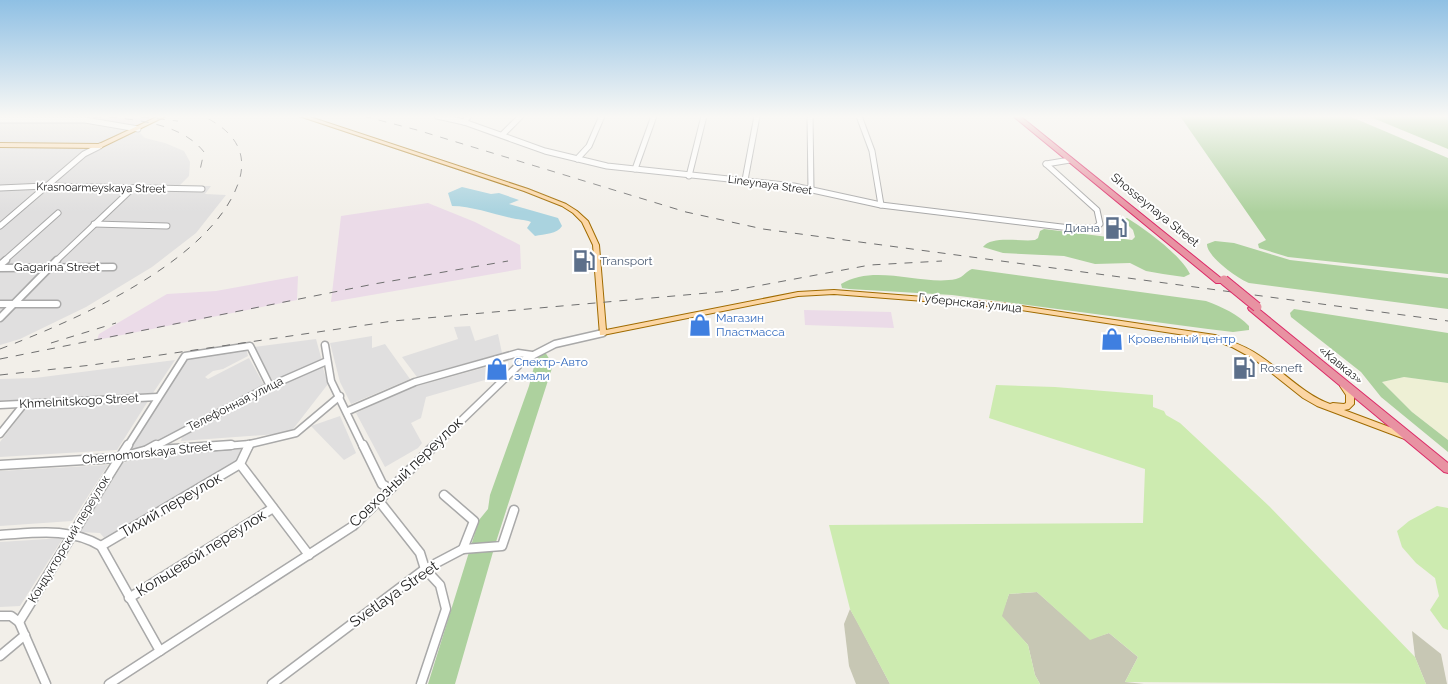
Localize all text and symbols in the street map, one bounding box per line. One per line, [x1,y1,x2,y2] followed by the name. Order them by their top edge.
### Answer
[1108,170,1202,250] street label: Shosseynaya Street
[727,173,813,197] street label: Lineynaya Street
[36,180,166,196] street label: Krasnoarmeyskaya Street
[1103,215,1129,241] fuel station icon: Диана
[1064,221,1100,235] place label: Диана
[571,248,597,274] fuel station icon: Transport
[600,254,653,268] place label: Transport
[14,260,100,274] street label: Gagarina Street
[918,291,1022,315] street label: Губернская улица
[716,311,785,339] place label: Магазин Пластмасса
[687,312,713,338] shop icon: Магазин Пластмасса
[1099,326,1125,352] shop icon: Кровельный центр
[1128,332,1236,346] place label: Кровельный центр
[1316,343,1366,387] street label: «Кавказ»
[514,355,588,383] place label: Спектр-Авто эмали
[1231,355,1257,381] fuel station icon: Rosneft
[484,356,510,382] shop icon: Спектр-Авто эмали
[1260,361,1303,375] place label: Rosneft
[185,374,285,434] street label: Телефонная улица
[19,391,139,411] street label: Khmelnitskogo Street
[346,413,467,531] street label: Совхозный переулок
[81,439,213,467] street label: Chernomorskaya Street
[117,468,225,541] street label: Тихий переулок
[25,473,113,605] street label: Кондукторский переулок
[133,506,269,600] street label: Кольцевой переулок
[346,557,442,631] street label: Svetlaya Street

